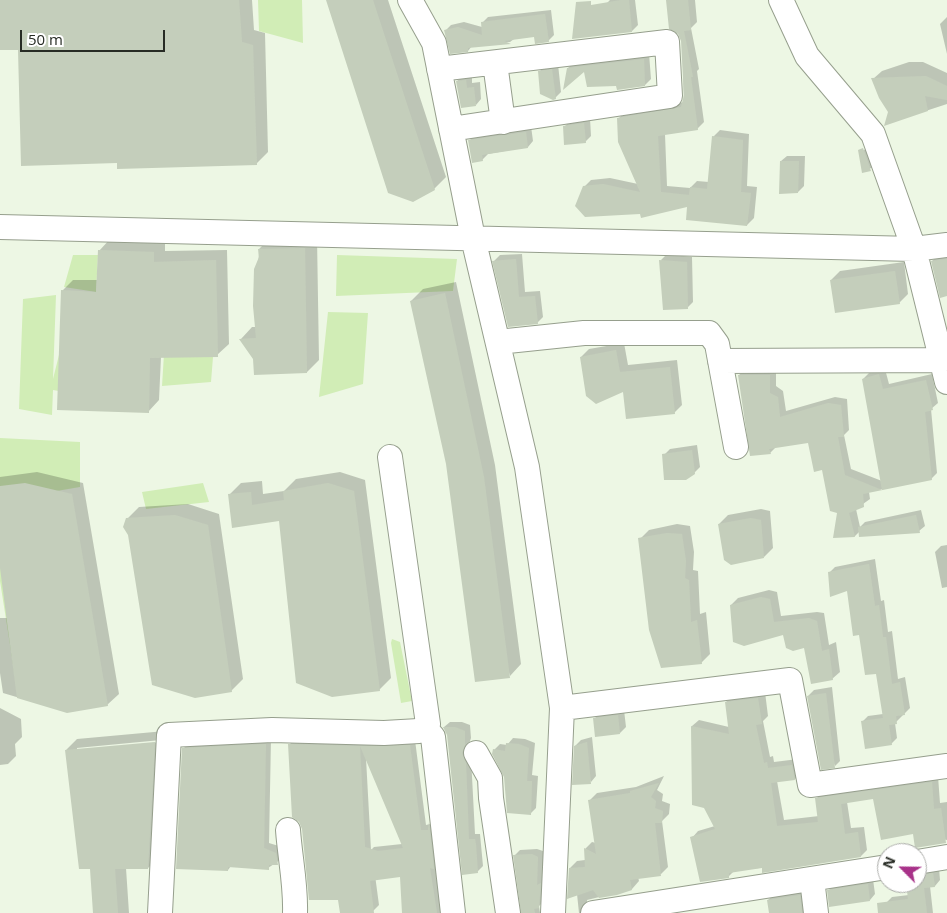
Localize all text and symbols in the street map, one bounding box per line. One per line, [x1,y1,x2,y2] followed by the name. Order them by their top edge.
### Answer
[22,20,168,52] scale bar
[28,29,63,49] text: 50 m
[877,843,927,893] north arrow
[878,853,900,871] text: N

